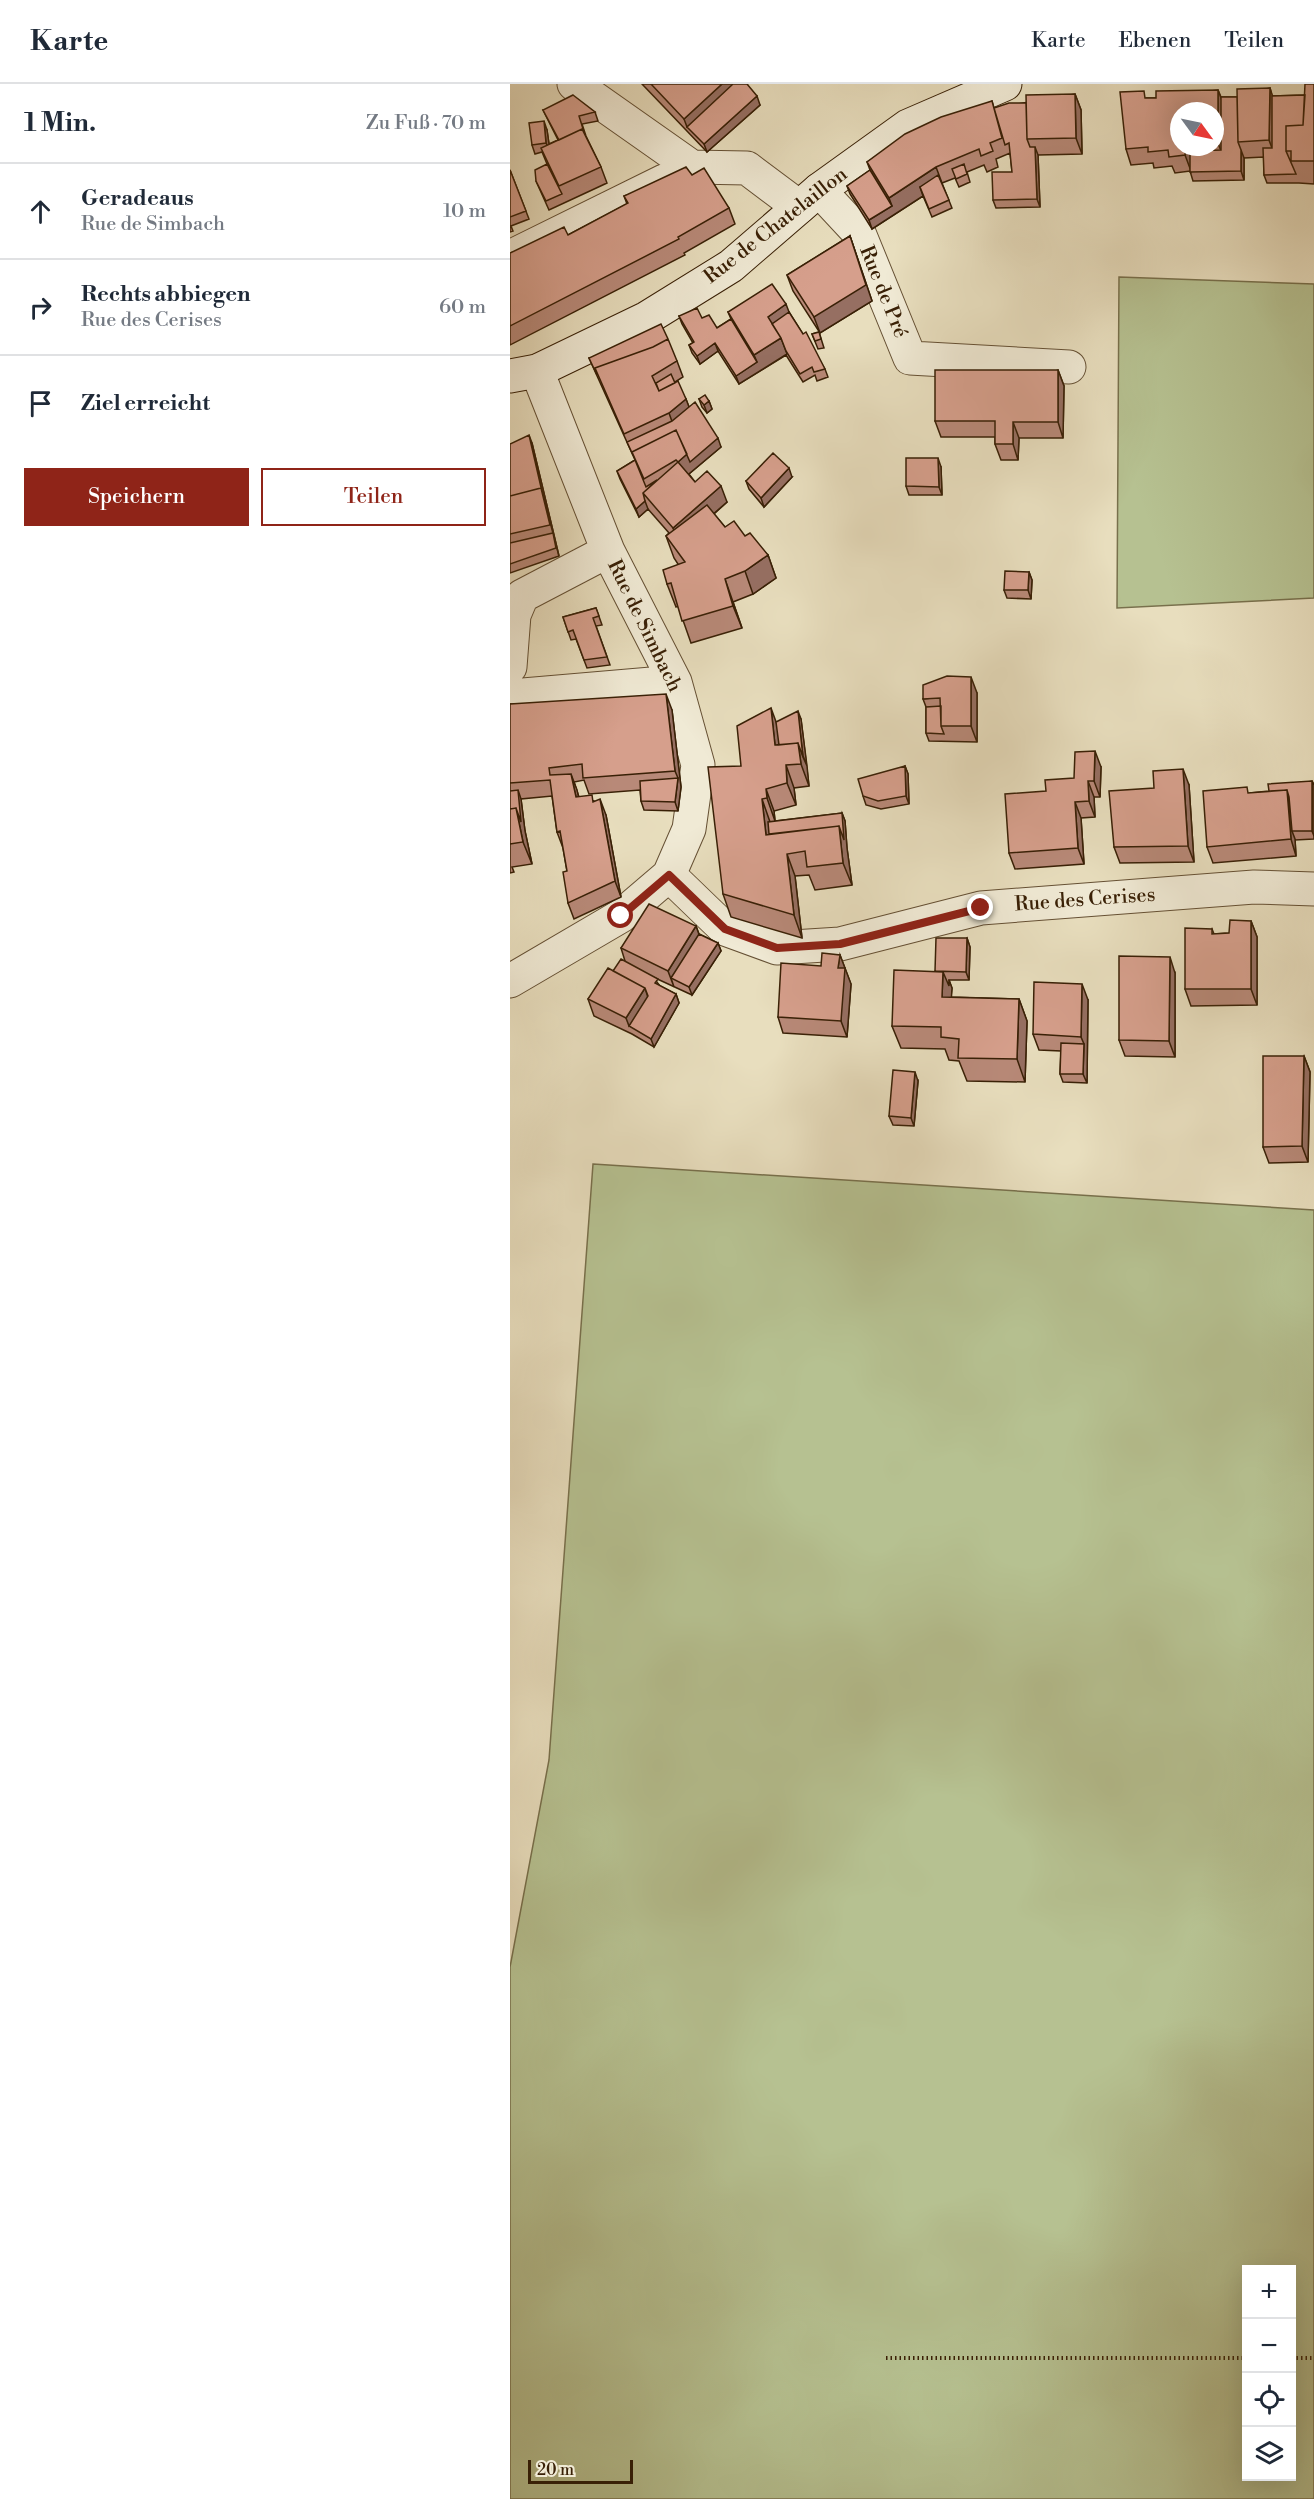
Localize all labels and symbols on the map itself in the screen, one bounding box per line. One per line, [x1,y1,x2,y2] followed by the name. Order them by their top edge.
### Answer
[1170,102,1224,156] north arrow
[699,162,853,290] street label: Rue de Chatelaillon
[853,242,913,342] street label: Rue de Pré
[601,556,687,696] street label: Rue de Simbach
[1014,883,1156,917] street label: Rue des Cerises
[967,894,993,920] route end
[607,902,633,928] route start
[528,2457,633,2484] scale bar

